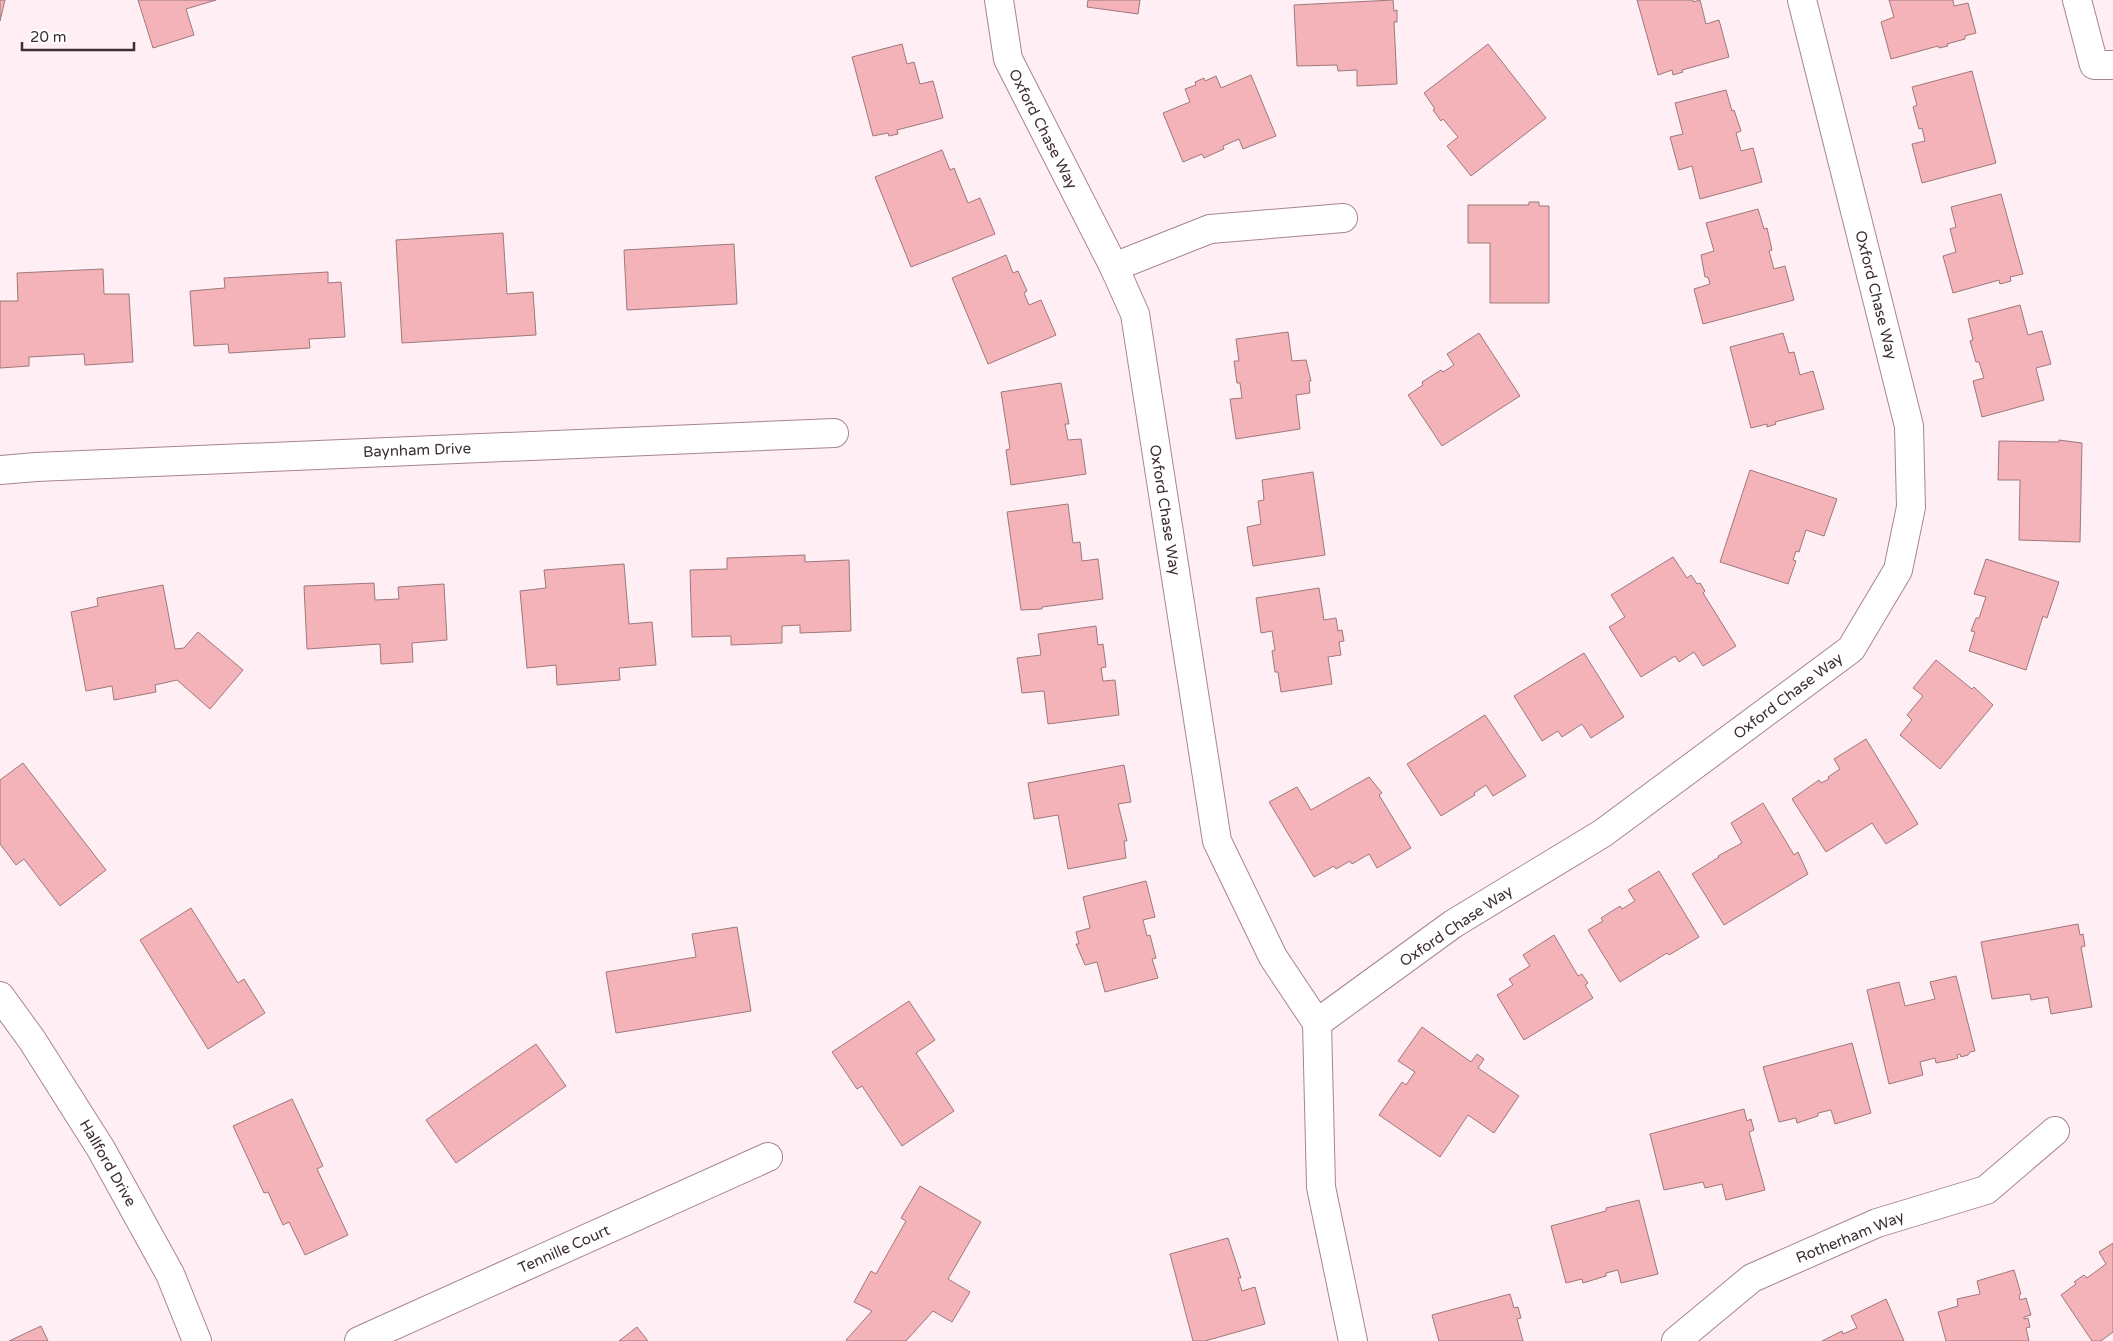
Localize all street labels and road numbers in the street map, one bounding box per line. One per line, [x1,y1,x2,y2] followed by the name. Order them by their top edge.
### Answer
[1005,66,1081,192] street label: Oxford Chase Way
[1851,229,1901,361] street label: Oxford Chase Way
[363,439,471,461] street label: Baynham Drive
[1146,443,1184,577] street label: Oxford Chase Way
[1730,649,1846,743] street label: Oxford Chase Way
[1396,882,1516,970] street label: Oxford Chase Way
[76,1116,140,1210] street label: Hallford Drive
[1793,1207,1907,1267] street label: Rotherham Way
[515,1221,613,1277] street label: Tennille Court

